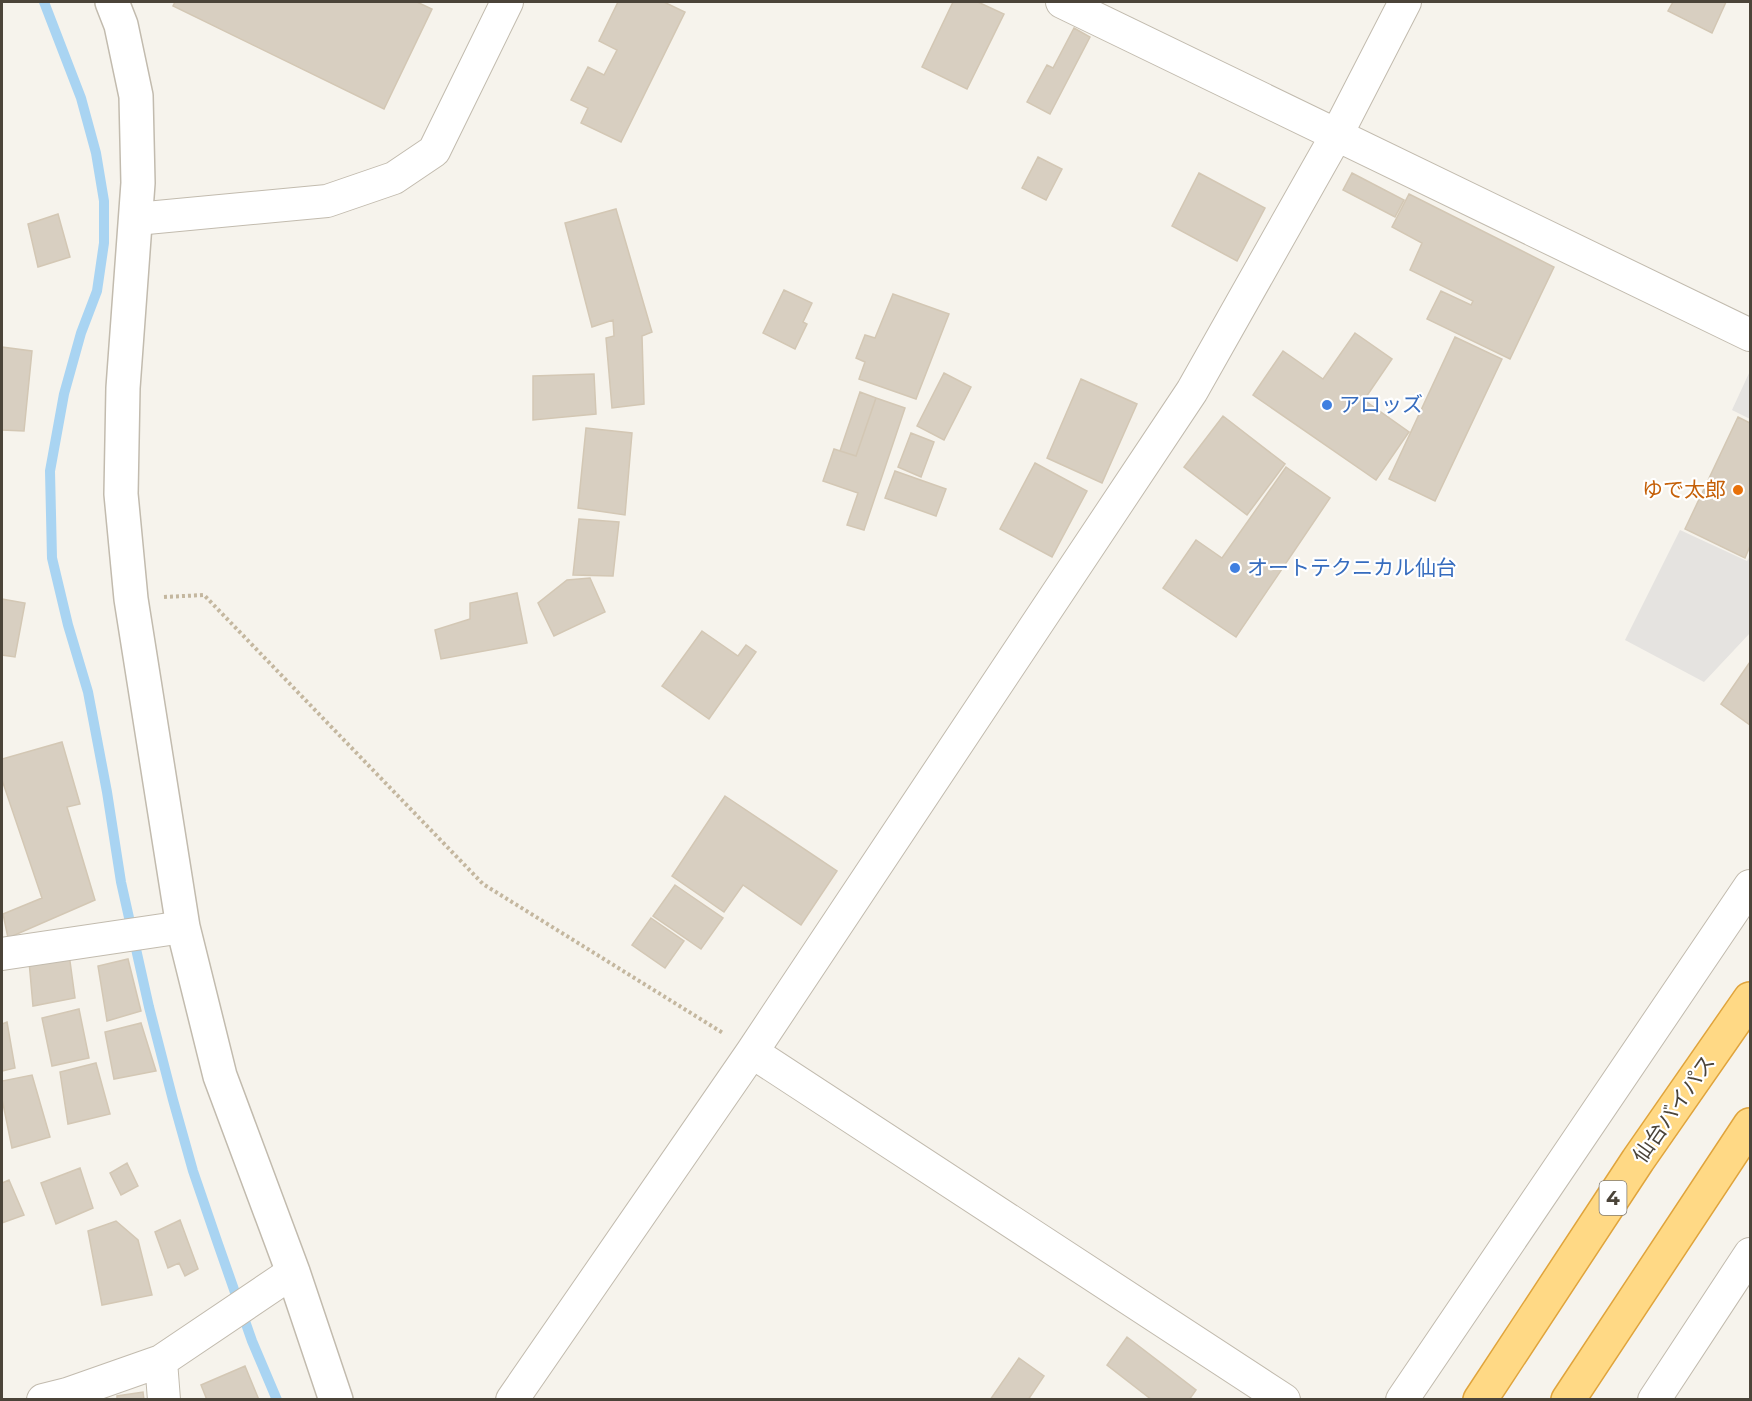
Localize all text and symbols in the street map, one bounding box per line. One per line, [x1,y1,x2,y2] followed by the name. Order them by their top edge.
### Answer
[1339,392,1423,417] place label: アロッズ
[1320,398,1334,412] marker: アロッズ
[1642,477,1726,502] place label: ゆで太郎
[1731,483,1745,497] marker: ゆで太郎
[1247,555,1457,580] place label: オートテクニカル仙台
[1228,561,1242,575] marker: オートテクニカル仙台
[1627,1050,1720,1167] street label: 仙台バイパス
[1600,1181,1626,1215] road number: 4

